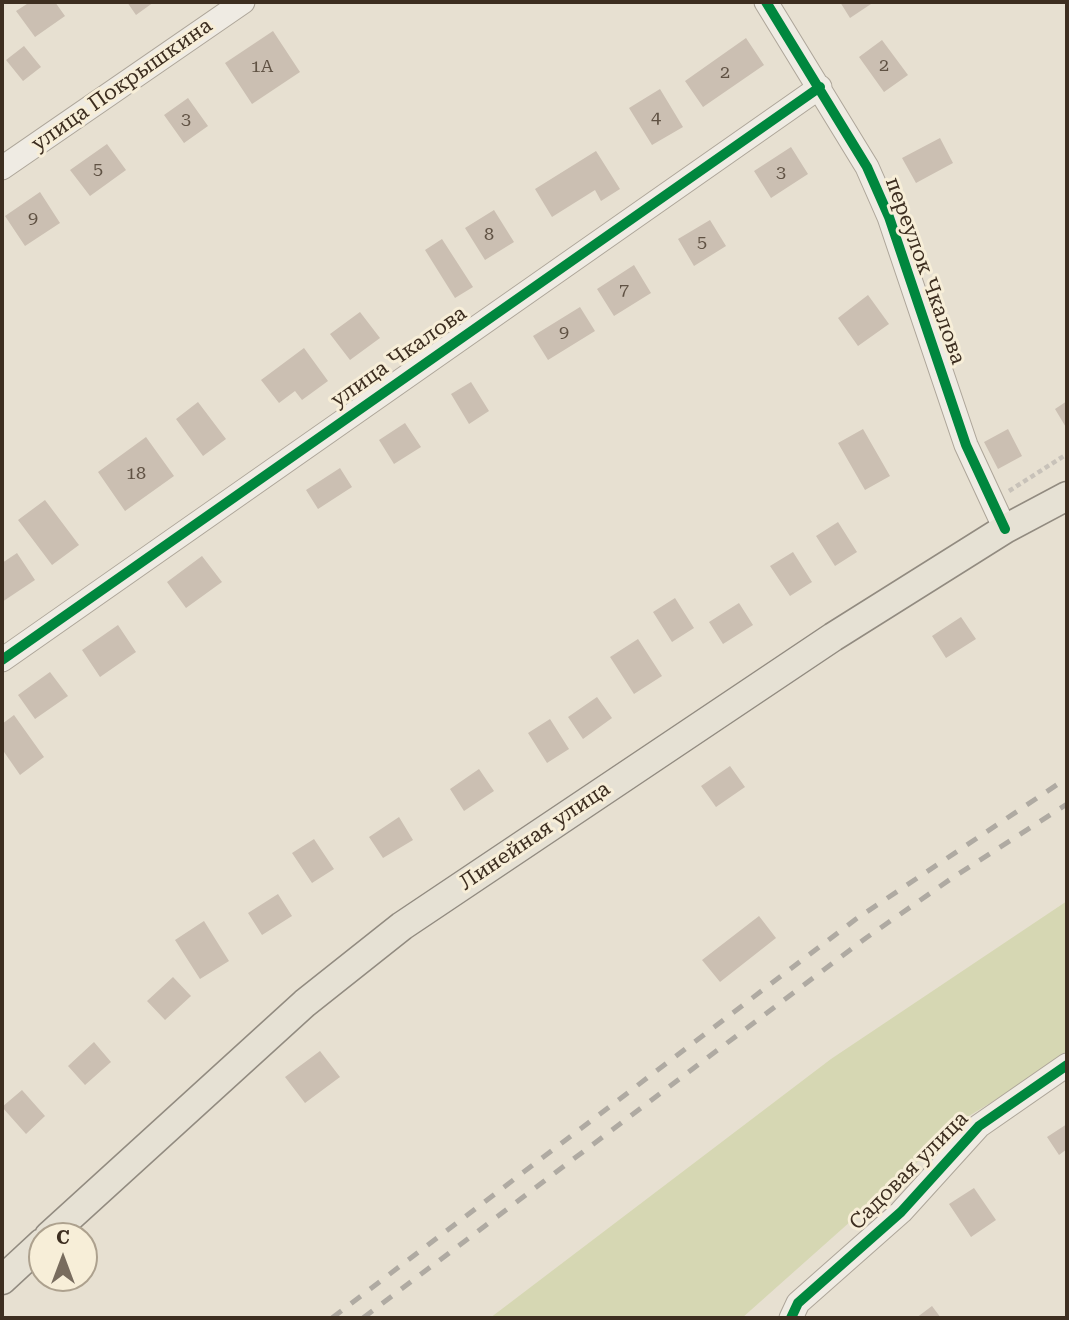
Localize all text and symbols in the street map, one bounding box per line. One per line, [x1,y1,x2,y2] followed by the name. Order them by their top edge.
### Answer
[27,13,217,157] street label: улица Покрышкина
[879,55,889,77] house number: 2
[251,56,273,78] house number: 1А
[720,62,730,84] house number: 2
[651,107,661,129] house number: 4
[181,109,191,131] house number: 3
[93,159,103,181] house number: 5
[776,162,786,184] house number: 3
[879,174,971,368] street label: переулок Чкалова
[28,208,38,230] house number: 9
[484,224,494,246] house number: 8
[697,232,707,254] house number: 5
[619,280,629,302] house number: 7
[326,301,472,413] street label: улица Чкалова
[559,322,569,344] house number: 9
[126,463,146,485] house number: 18
[455,776,615,896] street label: Линейная улица
[844,1106,974,1236] street label: Садовая улица
[28,1222,98,1292] north arrow
[56,1226,70,1249] text: С

